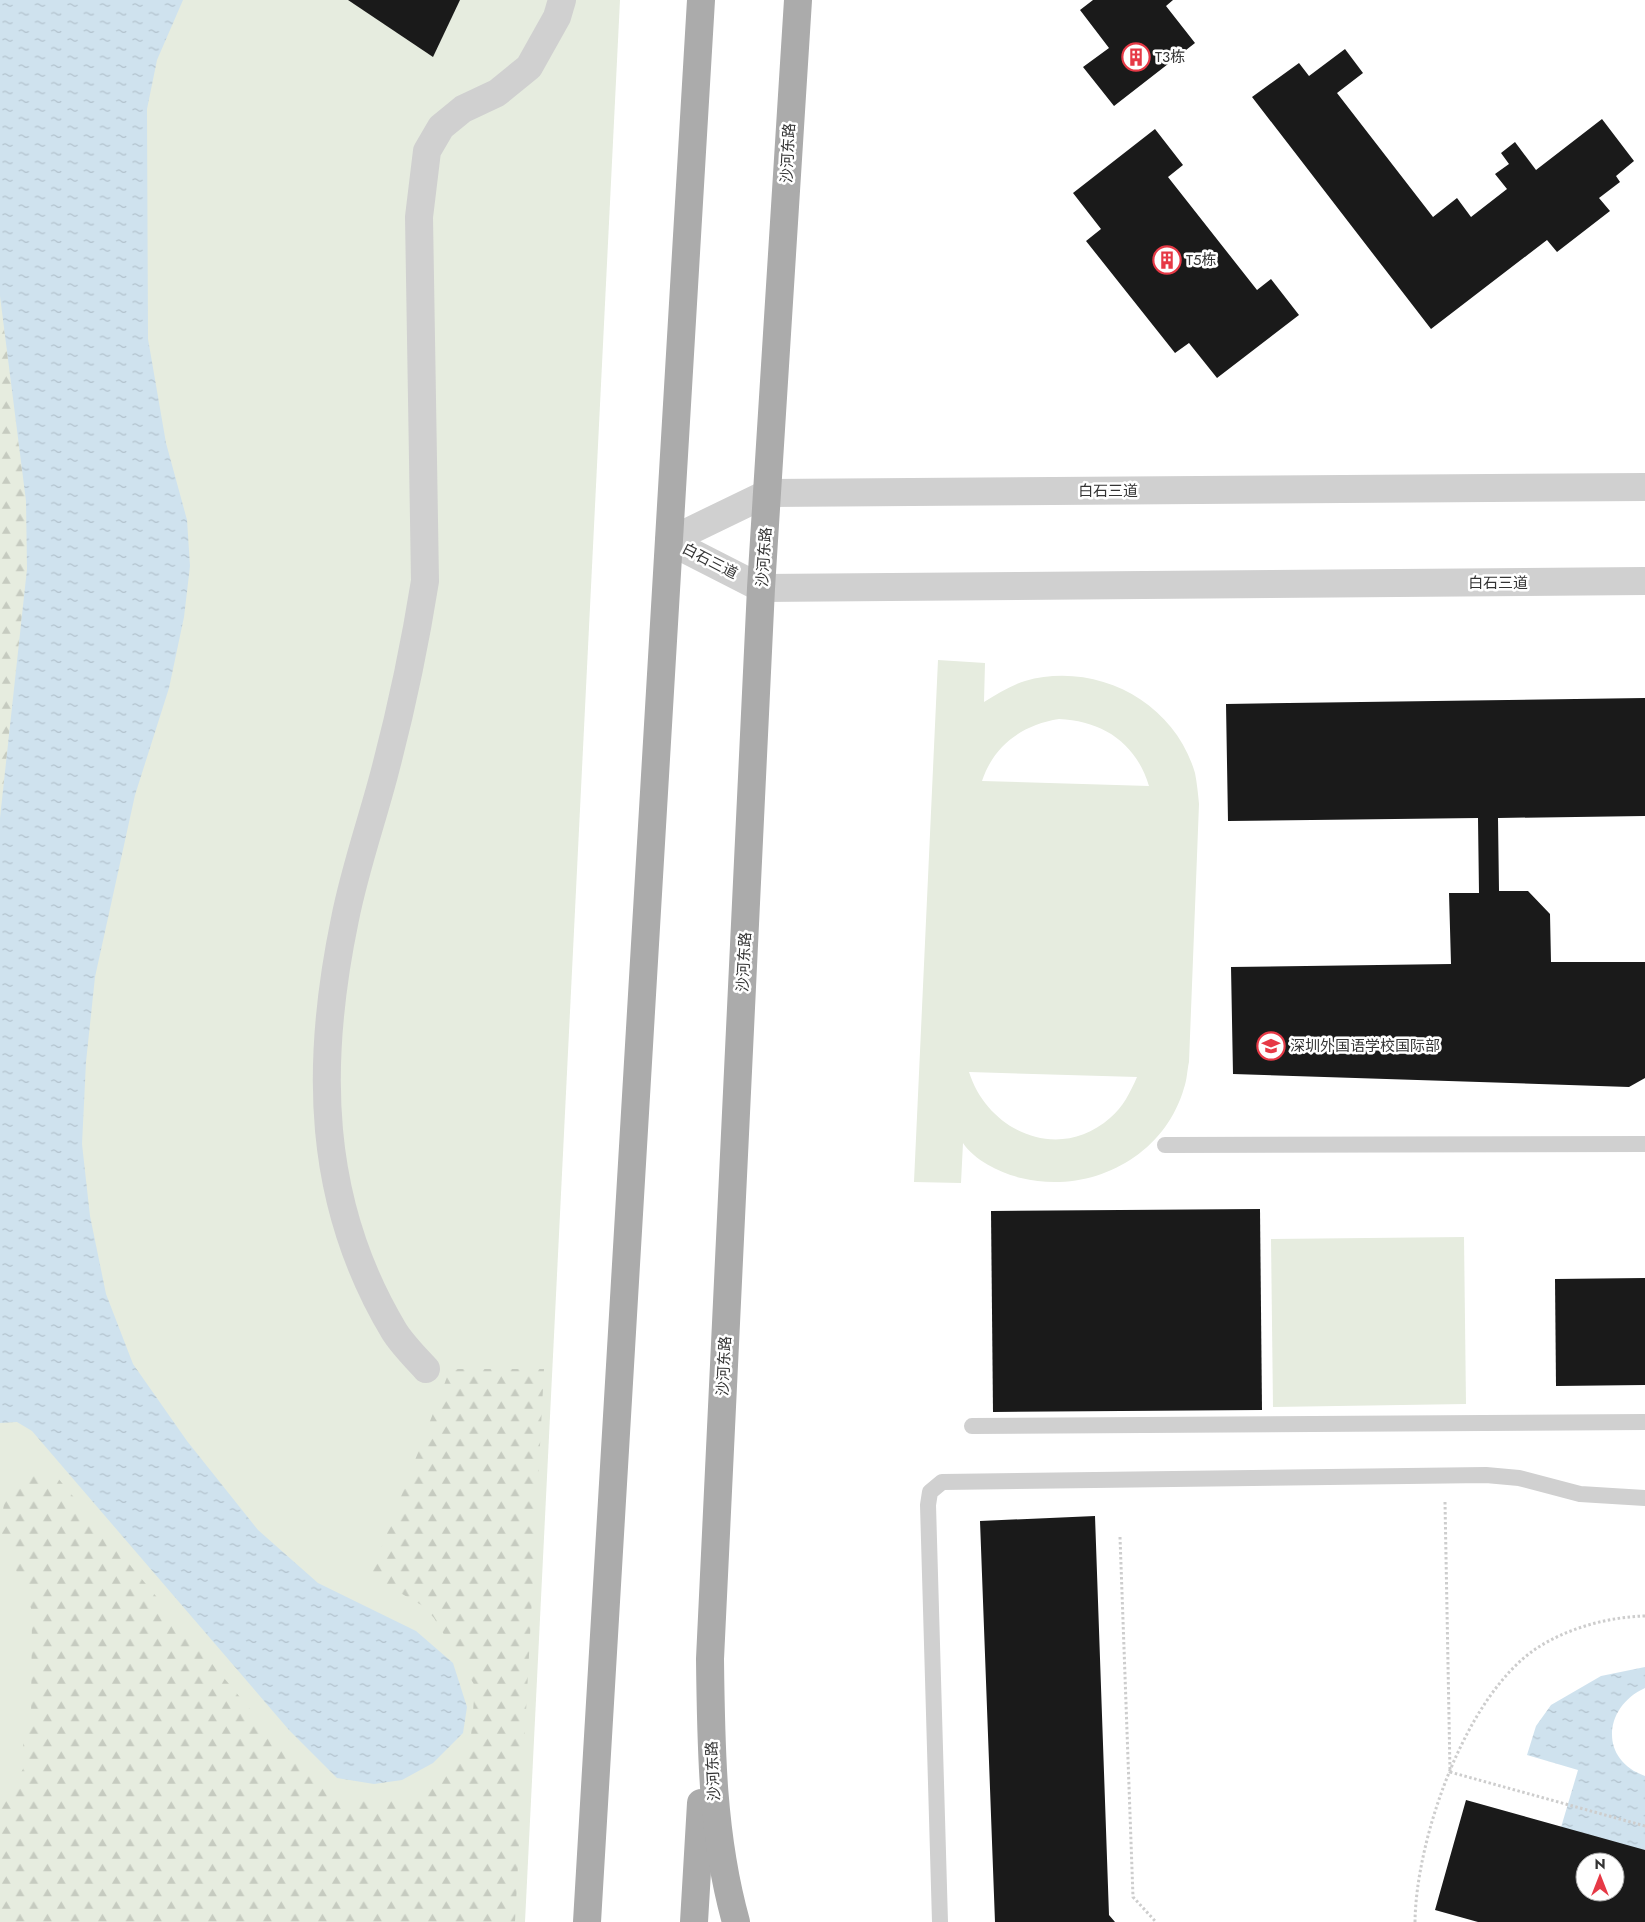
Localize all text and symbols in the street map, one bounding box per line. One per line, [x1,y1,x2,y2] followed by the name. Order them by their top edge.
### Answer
[1121,42,1151,72] building icon: T3栋
[1155,46,1185,68] place label: T3栋
[775,122,801,184] street label: 沙河东路
[1152,245,1182,275] building icon: T5栋
[1186,249,1216,271] place label: T5栋
[1078,480,1138,502] street label: 白石三道
[751,526,777,588] street label: 沙河东路
[678,538,742,584] street label: 白石三道
[1468,572,1528,594] street label: 白石三道
[731,931,757,993] street label: 沙河东路
[1256,1031,1286,1061] school or university icon: 深圳外国语学校国际部
[1290,1035,1440,1057] place label: 深圳外国语学校国际部
[711,1335,737,1397] street label: 沙河东路
[700,1740,726,1802] street label: 沙河东路
[1575,1852,1625,1902] north arrow
[1594,1854,1606,1874] text: N

